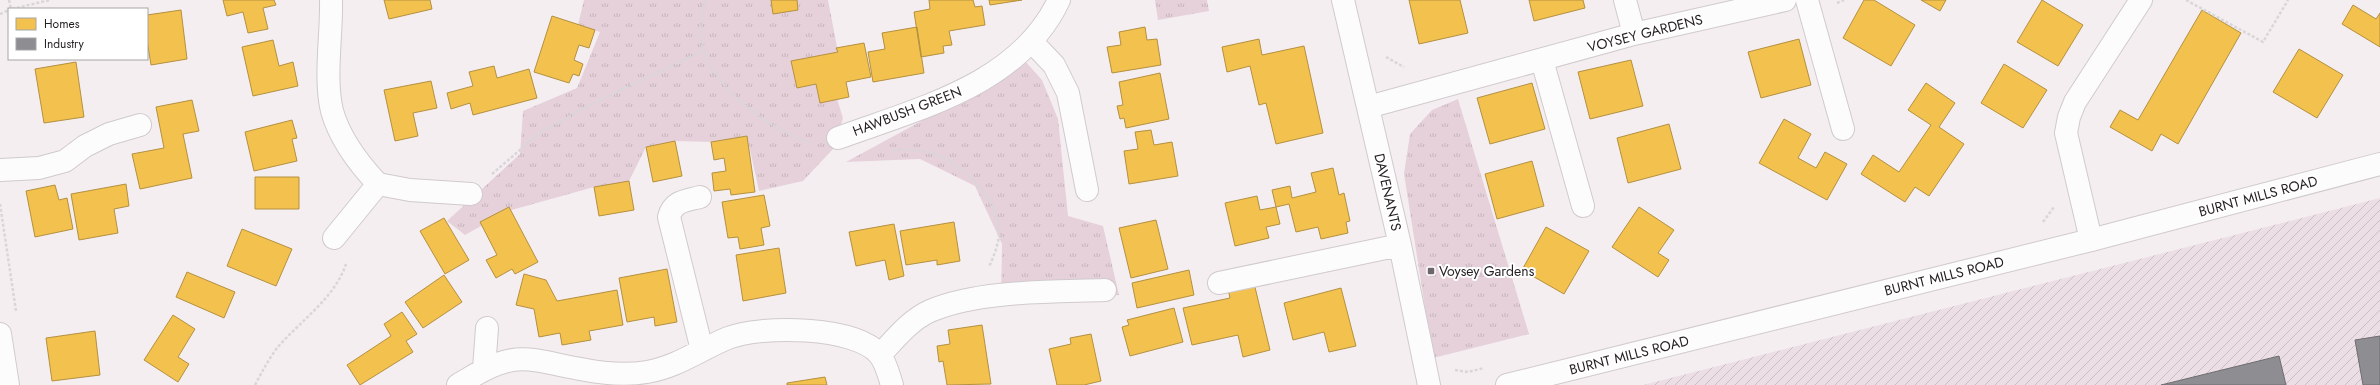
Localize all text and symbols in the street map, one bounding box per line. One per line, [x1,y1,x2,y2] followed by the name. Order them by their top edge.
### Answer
[8,8,148,60] legend
[1585,9,1705,57] street label: VOYSEY GARDENS
[44,15,80,33] text: Homes
[44,35,85,53] text: Industry
[850,81,964,141] street label: HAWBUSH GREEN
[1369,151,1407,233] street label: DAVENANTS
[2196,170,2320,222] street label: BURNT MILLS ROAD
[1882,251,2006,301] street label: BURNT MILLS ROAD
[1439,261,1535,281] place label: Voysey Gardens
[1426,266,1436,276] marker: Voysey Gardens
[1567,330,1691,380] street label: BURNT MILLS ROAD

